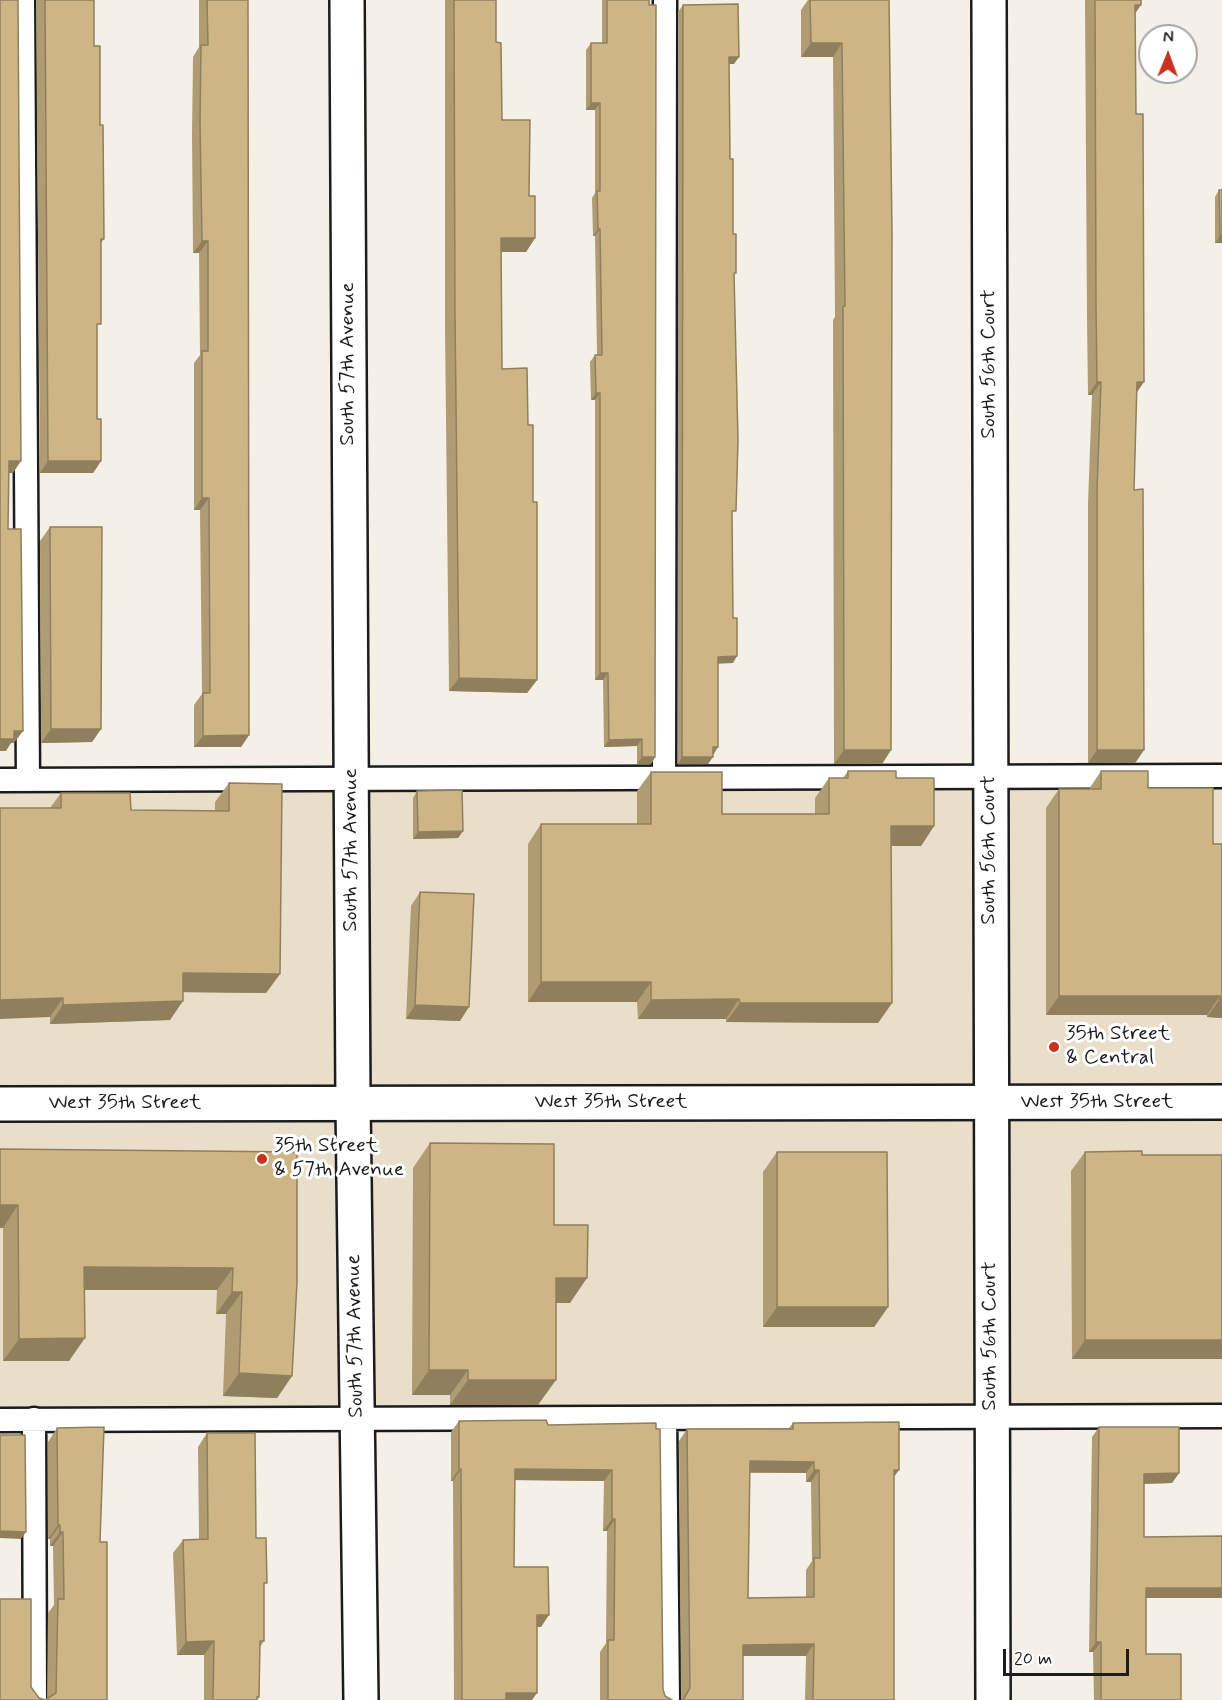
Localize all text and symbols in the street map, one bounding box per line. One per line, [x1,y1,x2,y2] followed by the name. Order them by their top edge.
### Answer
[1138,24,1198,84] north arrow
[1163,27,1174,48] text: N
[336,282,362,446] street label: South 57th Avenue
[977,289,1003,439] street label: South 56th Court
[339,768,365,932] street label: South 57th Avenue
[977,775,1003,925] street label: South 56th Court
[1066,1022,1170,1072] place label: 35th Street & Central
[1047,1040,1061,1054] marker: 35th Street & Central
[535,1090,687,1116] street label: West 35th Street
[1021,1090,1173,1116] street label: West 35th Street
[49,1091,201,1117] street label: West 35th Street
[274,1134,404,1184] place label: 35th Street & 57th Avenue
[255,1152,269,1166] marker: 35th Street & 57th Avenue
[342,1254,370,1418] street label: South 57th Avenue
[978,1261,1004,1411] street label: South 56th Court
[1006,1637,1132,1675] scale bar
[1014,1647,1052,1671] text: 20 m

